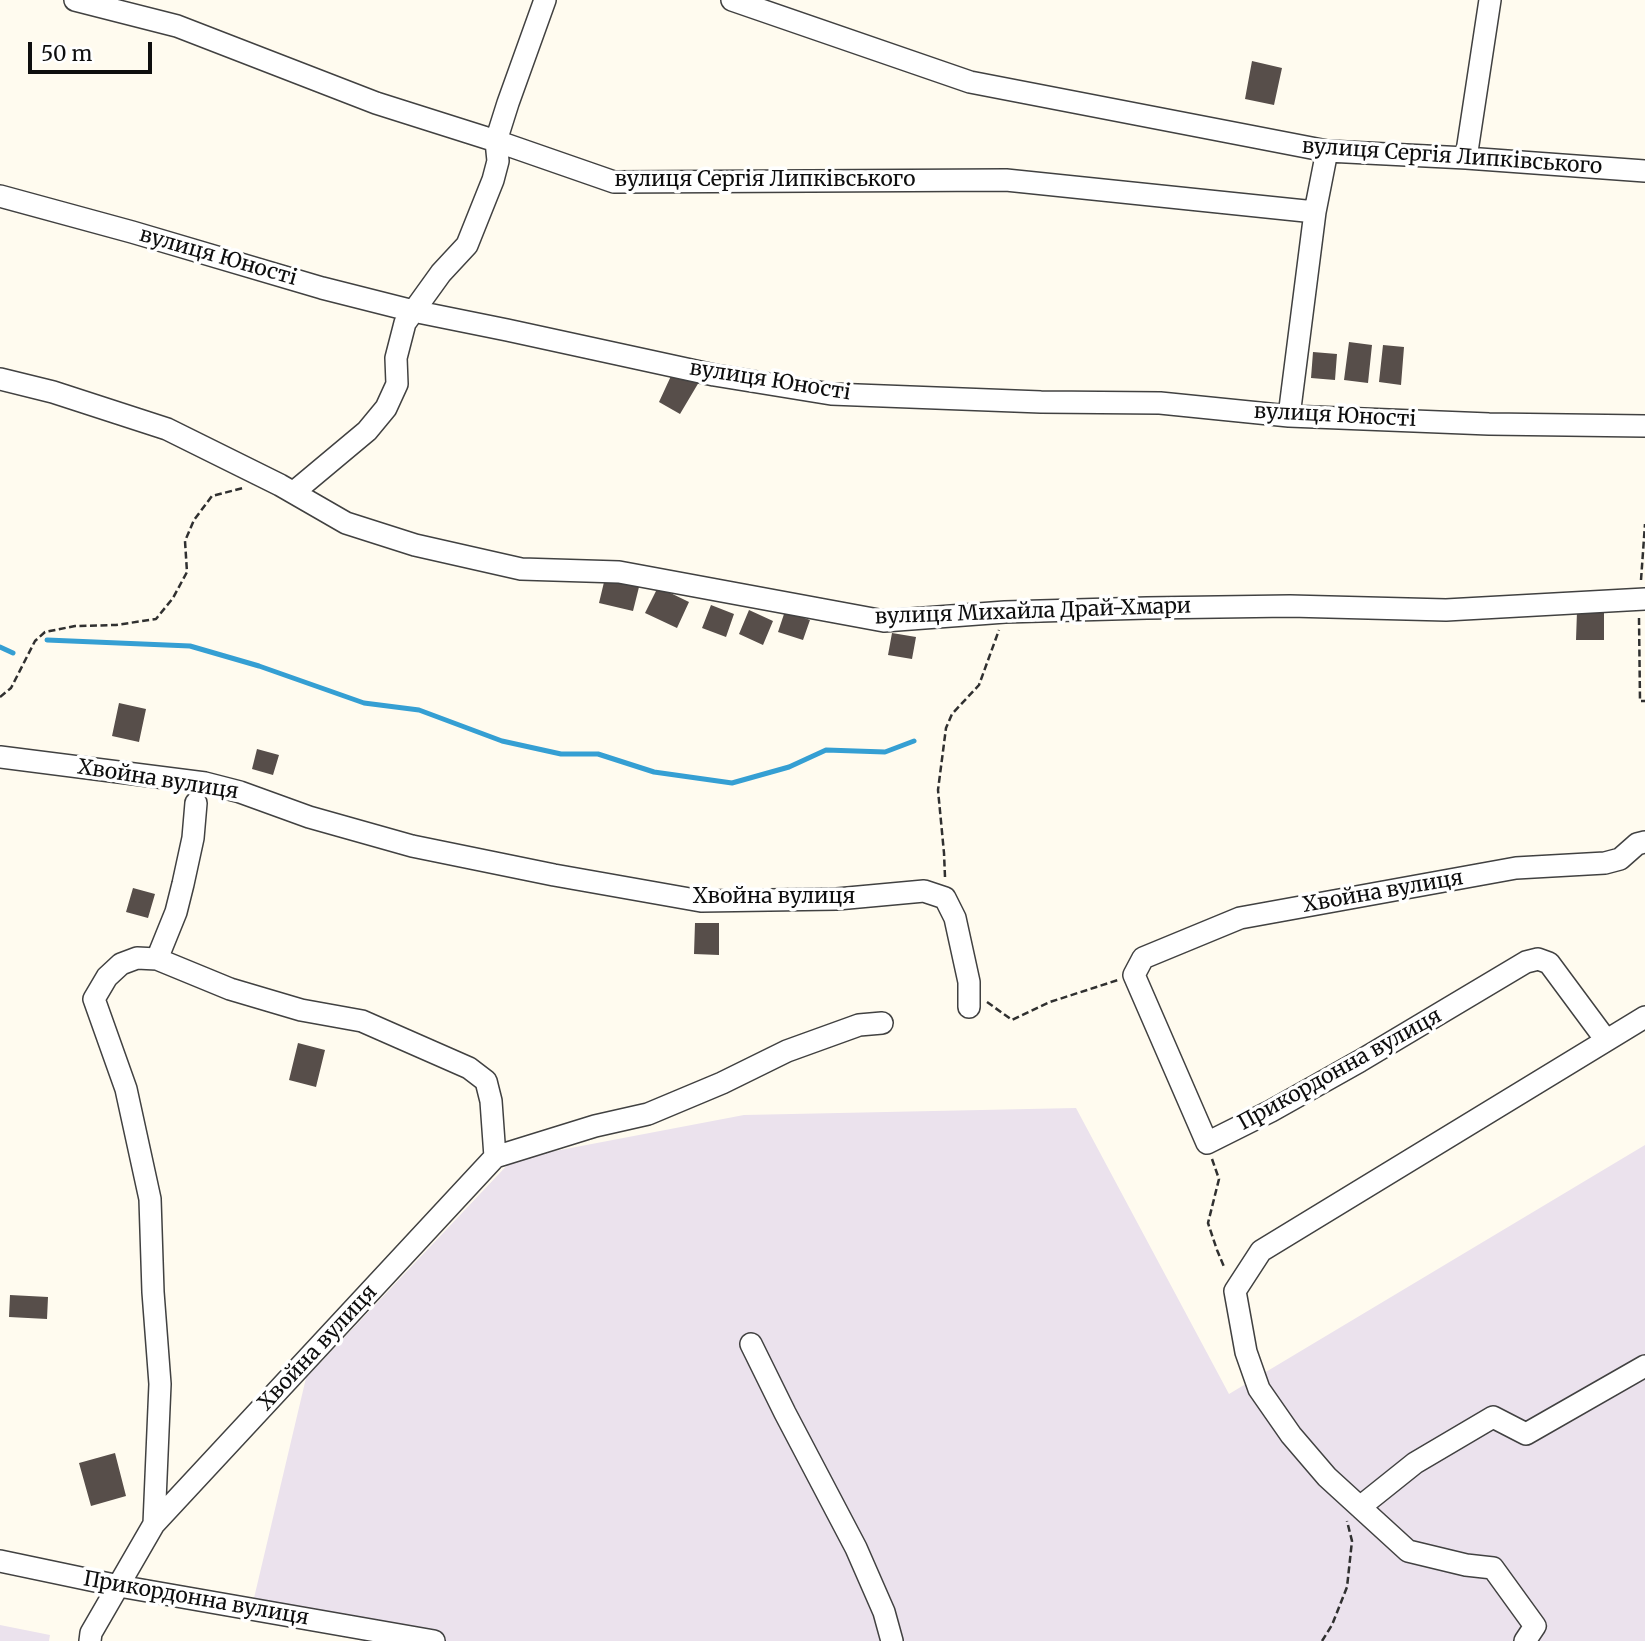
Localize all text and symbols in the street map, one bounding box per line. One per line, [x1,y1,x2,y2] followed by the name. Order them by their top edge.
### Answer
[32,28,156,72] scale bar
[41,40,92,67] text: 50 m
[1301,134,1603,180] street label: вулиця Сергія Липківського
[615,167,915,193] street label: вулиця Сергія Липківського
[136,222,300,292] street label: вулиця Юності
[688,356,852,406] street label: вулиця Юності
[1253,399,1417,433] street label: вулиця Юності
[874,594,1192,630] street label: вулиця Михайла Драй-Хмари
[76,755,240,805] street label: Хвойна вулиця
[1301,865,1465,919] street label: Хвойна вулиця
[693,884,855,910] street label: Хвойна вулиця
[1234,1004,1446,1136] street label: Прикордонна вулиця
[253,1280,383,1416] street label: Хвойна вулиця
[81,1567,311,1631] street label: Прикордонна вулиця

